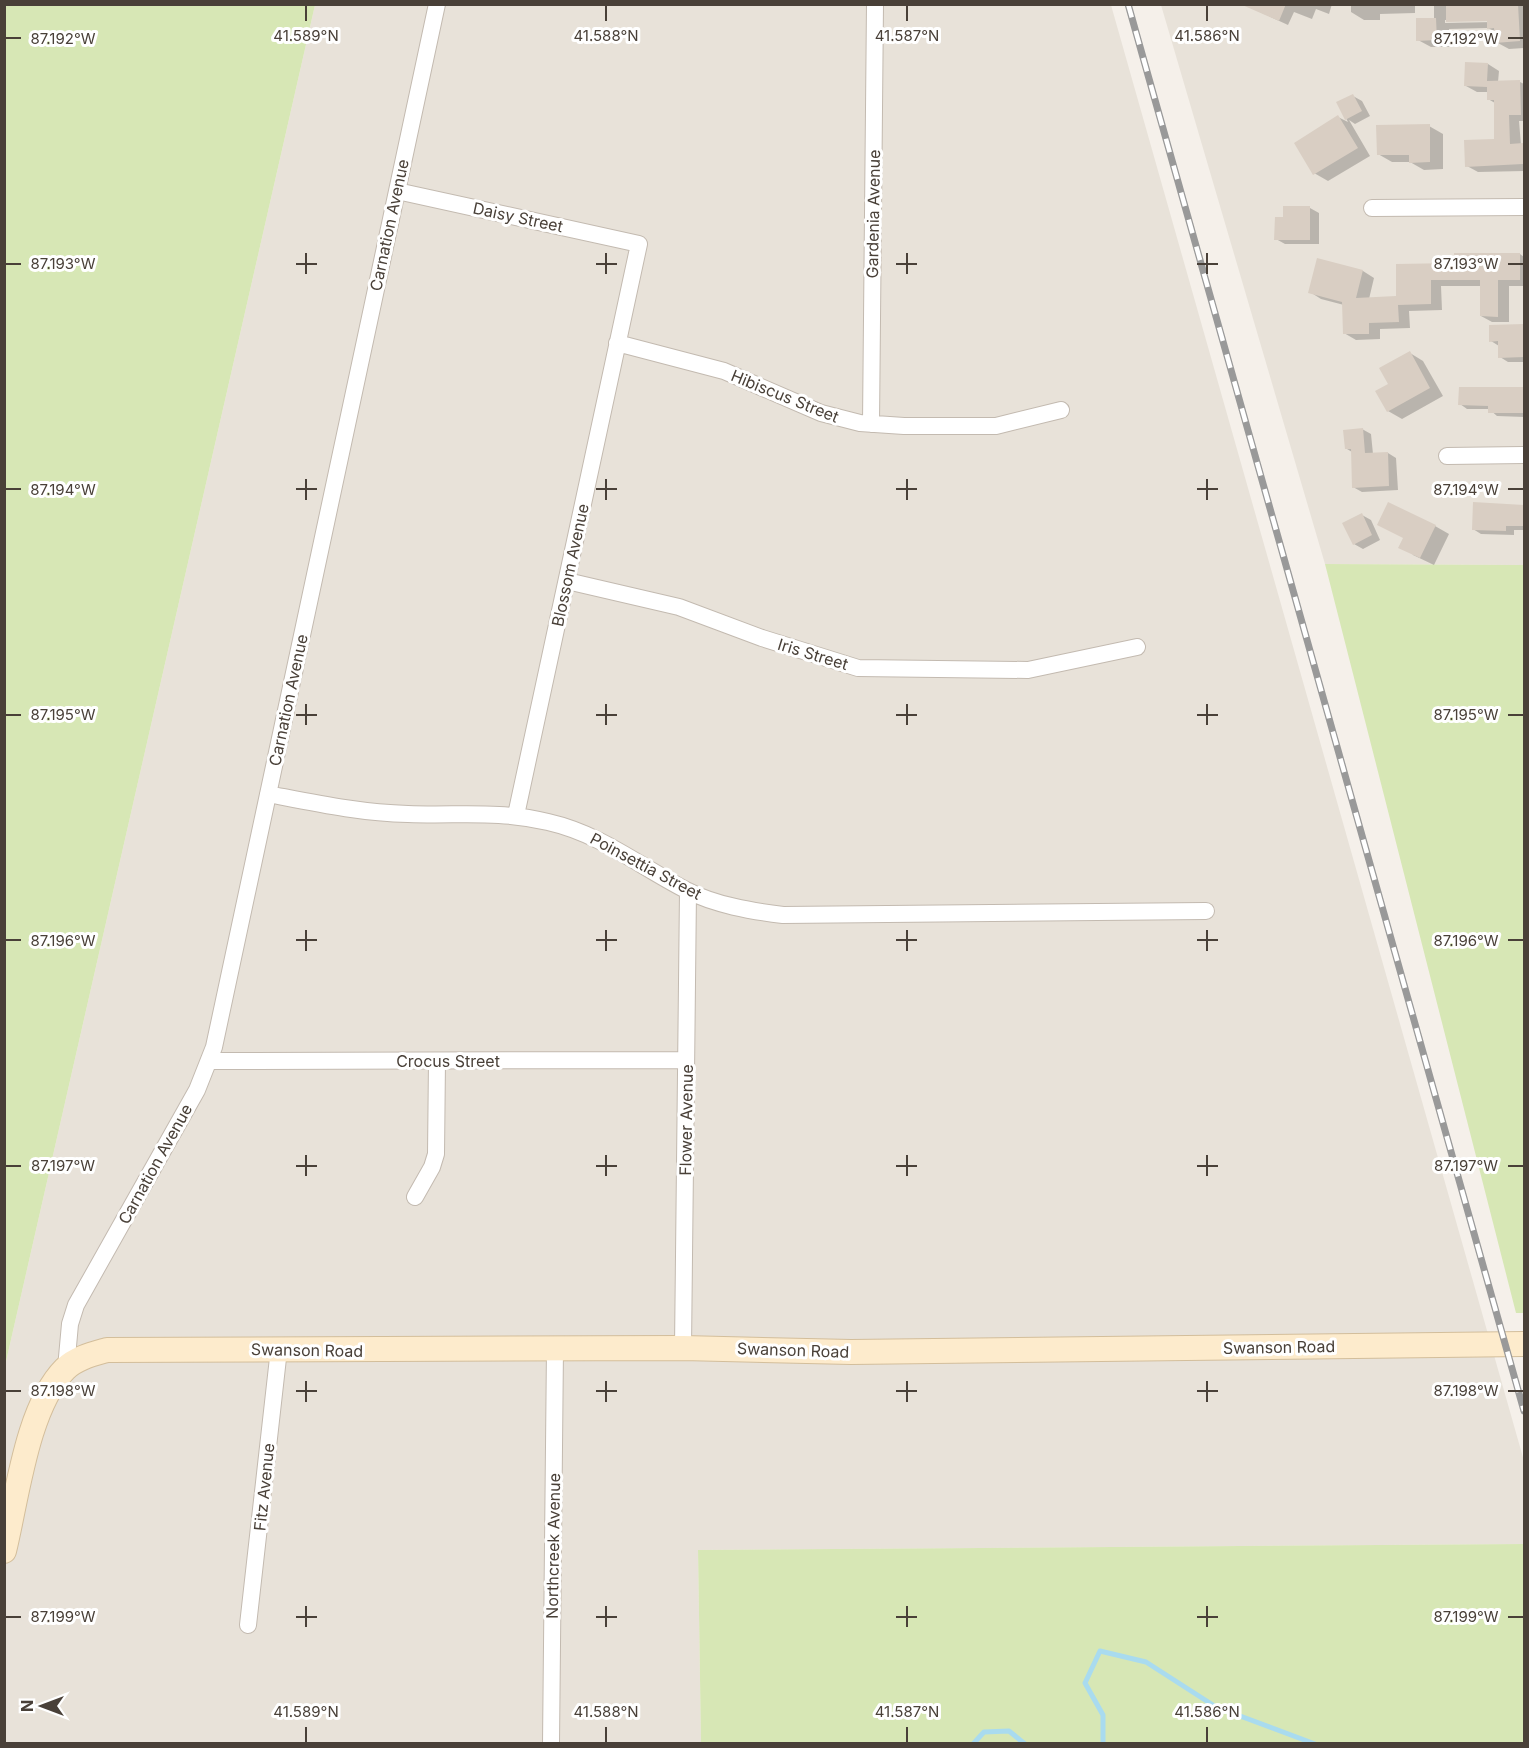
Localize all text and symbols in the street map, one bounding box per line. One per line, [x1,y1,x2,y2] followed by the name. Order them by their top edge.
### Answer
[273,26,339,45] text: 41.589°N
[573,26,639,45] text: 41.588°N
[875,26,939,45] text: 41.587°N
[1174,26,1240,45] text: 41.586°N
[30,29,96,48] text: 87.192°W
[1433,29,1499,48] text: 87.192°W
[862,149,884,279] street label: Gardenia Avenue
[365,157,413,293] street label: Carnation Avenue
[471,198,565,236] street label: Daisy Street
[31,254,96,273] text: 87.193°W
[1434,254,1499,273] text: 87.193°W
[728,365,842,427] street label: Hibiscus Street
[30,480,96,499] text: 87.194°W
[1433,480,1499,499] text: 87.194°W
[547,502,593,628] street label: Blossom Avenue
[264,632,312,768] street label: Carnation Avenue
[775,634,851,674] street label: Iris Street
[30,705,96,724] text: 87.195°W
[1433,705,1499,724] text: 87.195°W
[587,828,705,904] street label: Poinsettia Street
[30,931,96,950] text: 87.196°W
[1433,931,1499,950] text: 87.196°W
[396,1051,500,1071] street label: Crocus Street
[675,1064,697,1176] street label: Flower Avenue
[114,1100,196,1228] street label: Carnation Avenue
[31,1156,95,1175] text: 87.197°W
[1434,1156,1498,1175] text: 87.197°W
[1223,1336,1335,1358] street label: Swanson Road
[736,1338,850,1362] street label: Swanson Road
[251,1339,363,1361] street label: Swanson Road
[31,1381,96,1400] text: 87.198°W
[1434,1381,1499,1400] text: 87.198°W
[249,1442,279,1532] street label: Fitz Avenue
[542,1473,564,1619] street label: Northcreek Avenue
[30,1607,96,1626] text: 87.199°W
[1433,1607,1499,1626] text: 87.199°W
[12,1676,72,1736] north arrow
[17,1700,37,1712] text: N
[273,1702,339,1721] text: 41.589°N
[573,1702,639,1721] text: 41.588°N
[875,1702,939,1721] text: 41.587°N
[1174,1702,1240,1721] text: 41.586°N

